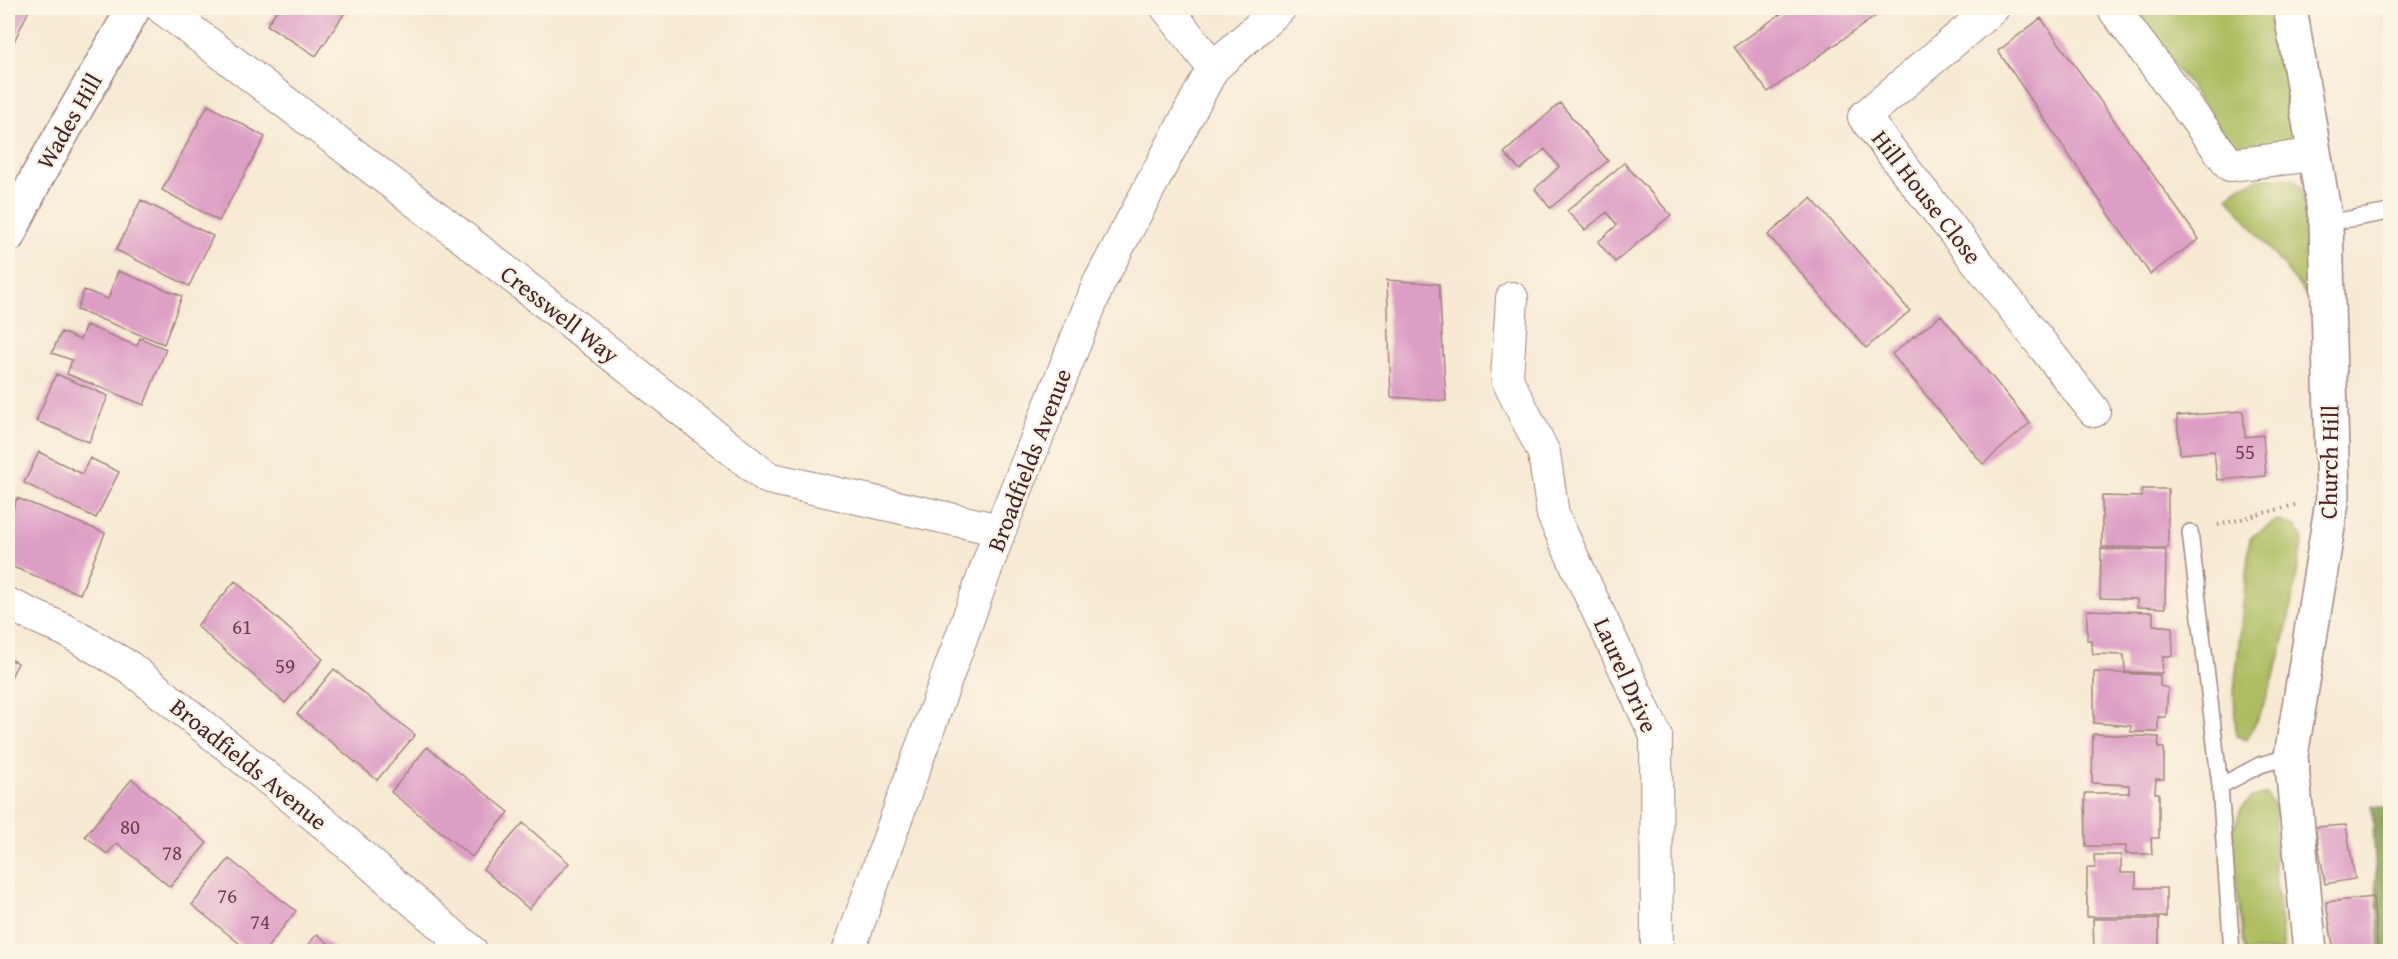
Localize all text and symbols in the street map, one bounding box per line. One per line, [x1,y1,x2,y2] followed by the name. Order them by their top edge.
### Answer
[27,66,111,176] street label: Wades Hill
[1863,123,1991,271] street label: Hill House Close
[493,256,627,372] street label: Cresswell Way
[978,363,1080,557] street label: Broadfields Avenue
[2311,404,2347,519] street label: Church Hill
[2235,436,2255,467] house number: 55
[232,611,252,642] house number: 61
[1585,612,1667,738] street label: Laurel Drive
[275,650,295,681] house number: 59
[163,690,335,838] street label: Broadfields Avenue
[120,811,140,842] house number: 80
[162,837,182,868] house number: 78
[217,880,237,911] house number: 76
[250,906,270,937] house number: 74

